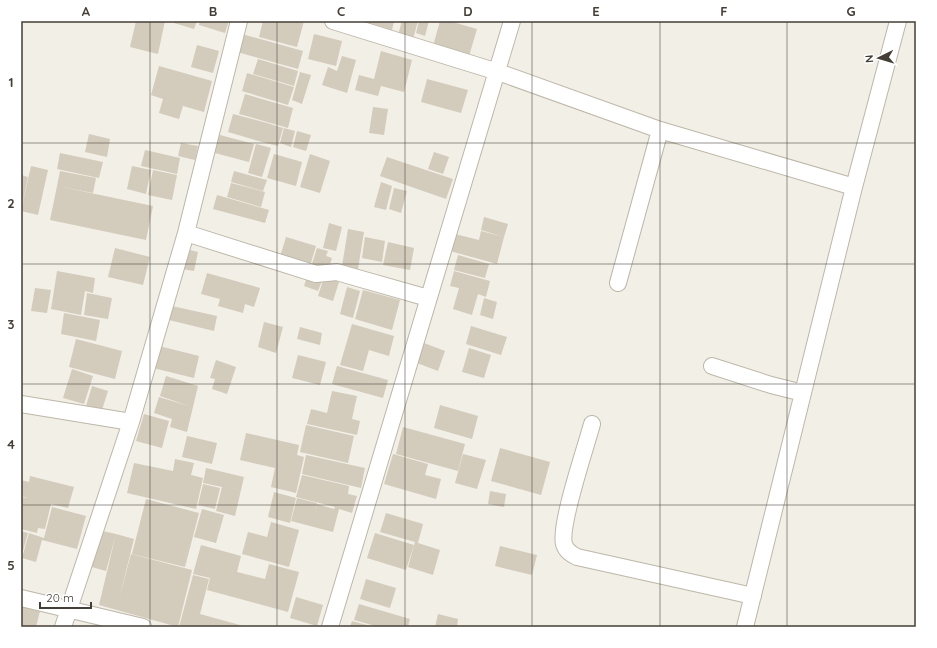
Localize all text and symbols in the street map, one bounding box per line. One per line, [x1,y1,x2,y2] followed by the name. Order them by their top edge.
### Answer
[82,3,91,19] text: A
[209,3,217,19] text: B
[337,3,345,19] text: C
[463,3,473,19] text: D
[592,3,600,19] text: E
[720,3,728,19] text: F
[846,3,856,19] text: G
[859,38,899,78] north arrow
[862,54,876,64] text: N
[8,74,14,90] text: 1
[7,195,15,211] text: 2
[8,316,15,332] text: 3
[7,436,15,452] text: 4
[7,557,15,573] text: 5
[40,584,91,610] scale bar
[46,590,74,605] text: 20 m

